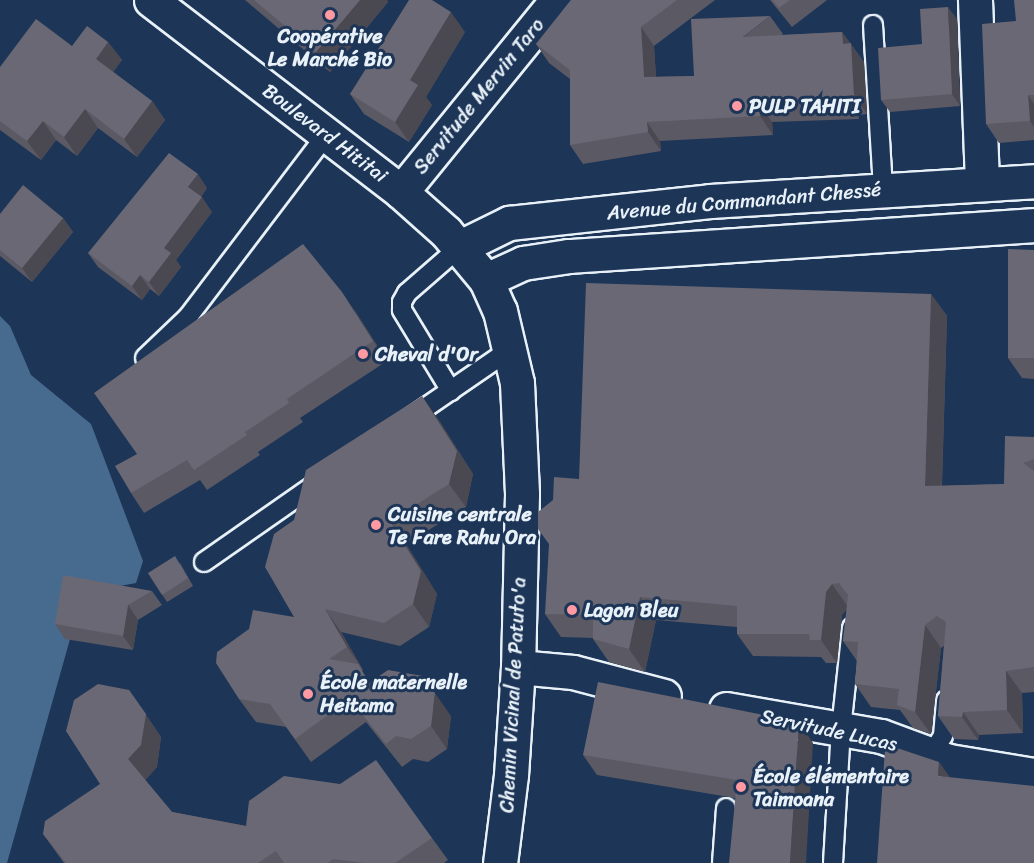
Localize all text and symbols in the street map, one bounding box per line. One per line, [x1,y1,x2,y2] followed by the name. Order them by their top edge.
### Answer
[323,8,337,22] marker: Coopérative Le Marché Bio
[409,13,549,179] street label: Servitude Mervin Taro
[268,24,392,71] place label: Coopérative Le Marché Bio
[258,78,392,188] street label: Boulevard Hititai
[749,94,859,118] place label: PULP TAHITI
[730,99,744,113] marker: PULP TAHITI
[606,177,882,225] street label: Avenue du Commandant Chessé
[375,342,478,366] place label: Cheval d'Or
[356,347,370,361] marker: Cheval d'Or
[388,502,537,549] place label: Cuisine centrale Te Fare Rahu Ora
[369,518,383,532] marker: Cuisine centrale Te Fare Rahu Ora
[495,575,531,815] street label: Chemin Vicinal de Patuto'a
[584,598,679,622] place label: Lagon Bleu
[565,603,579,617] marker: Lagon Bleu
[320,670,467,717] place label: École maternelle Heitama
[301,687,315,701] marker: École maternelle Heitama
[758,704,900,756] street label: Servitude Lucas
[753,764,911,811] place label: École élémentaire Taimoana
[734,780,748,794] marker: École élémentaire Taimoana

